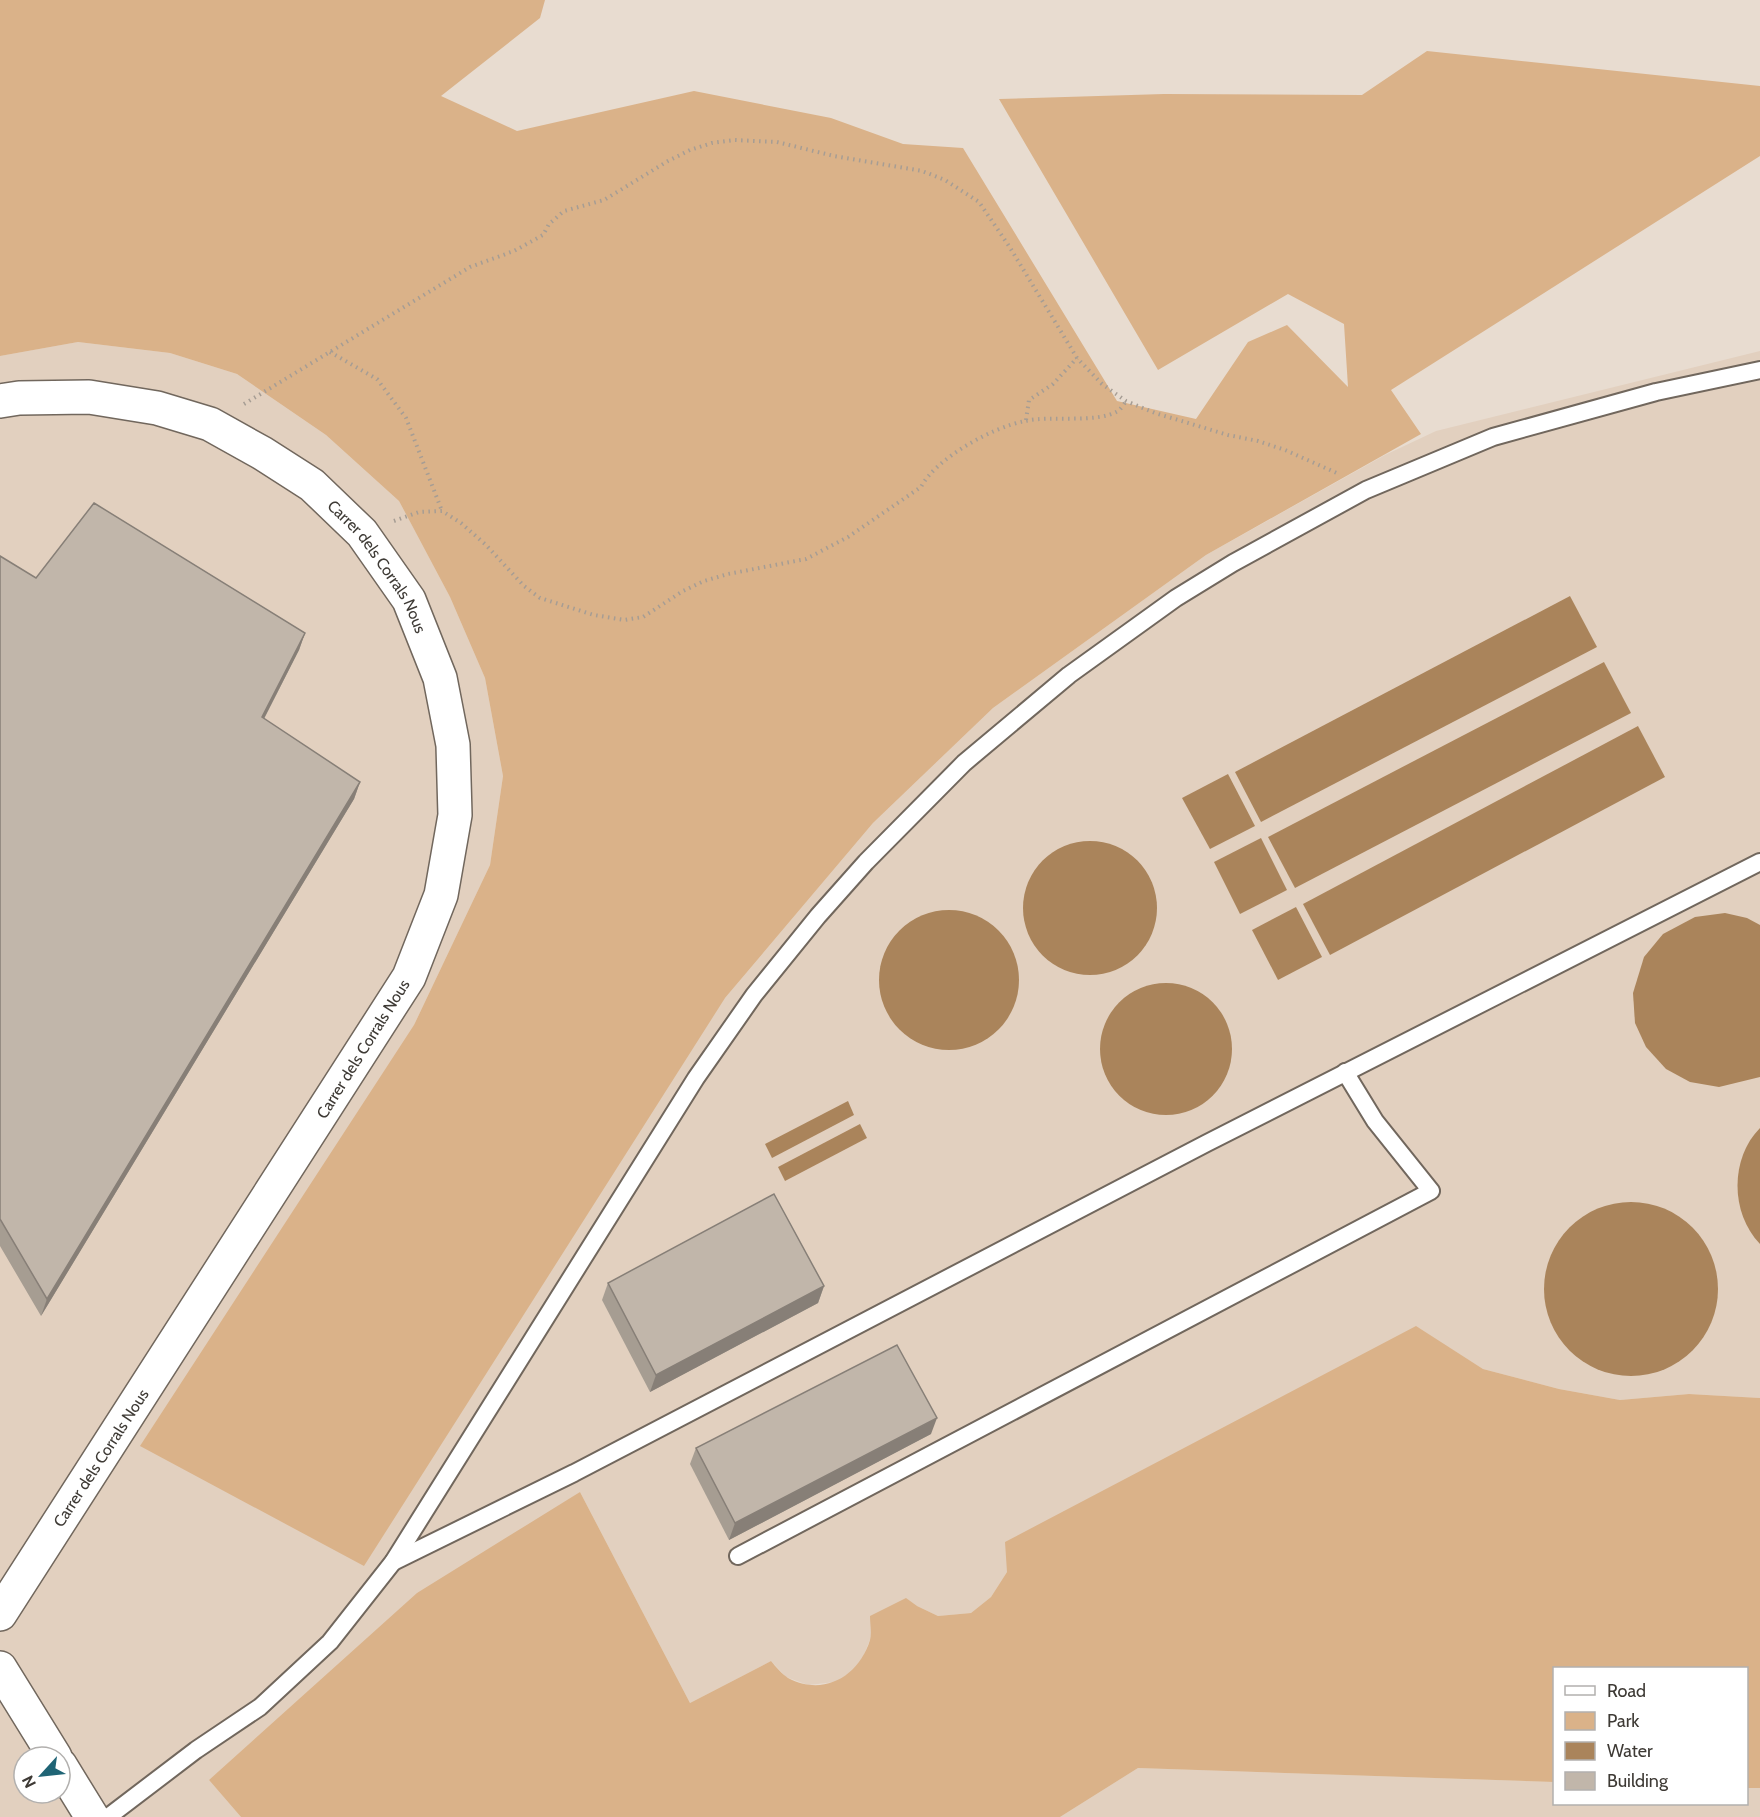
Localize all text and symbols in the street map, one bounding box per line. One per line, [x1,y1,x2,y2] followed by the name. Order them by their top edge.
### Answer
[324,496,431,636] street label: Carrer dels Corrals Nous
[312,976,414,1122] street label: Carrer dels Corrals Nous
[49,1385,153,1530] street label: Carrer dels Corrals Nous
[1553,1667,1748,1805] legend
[1607,1680,1646,1702] text: Road
[1607,1710,1640,1732] text: Park
[1607,1740,1653,1762] text: Water
[12,1745,72,1805] north arrow
[1607,1770,1669,1792] text: Building
[18,1772,40,1791] text: N

